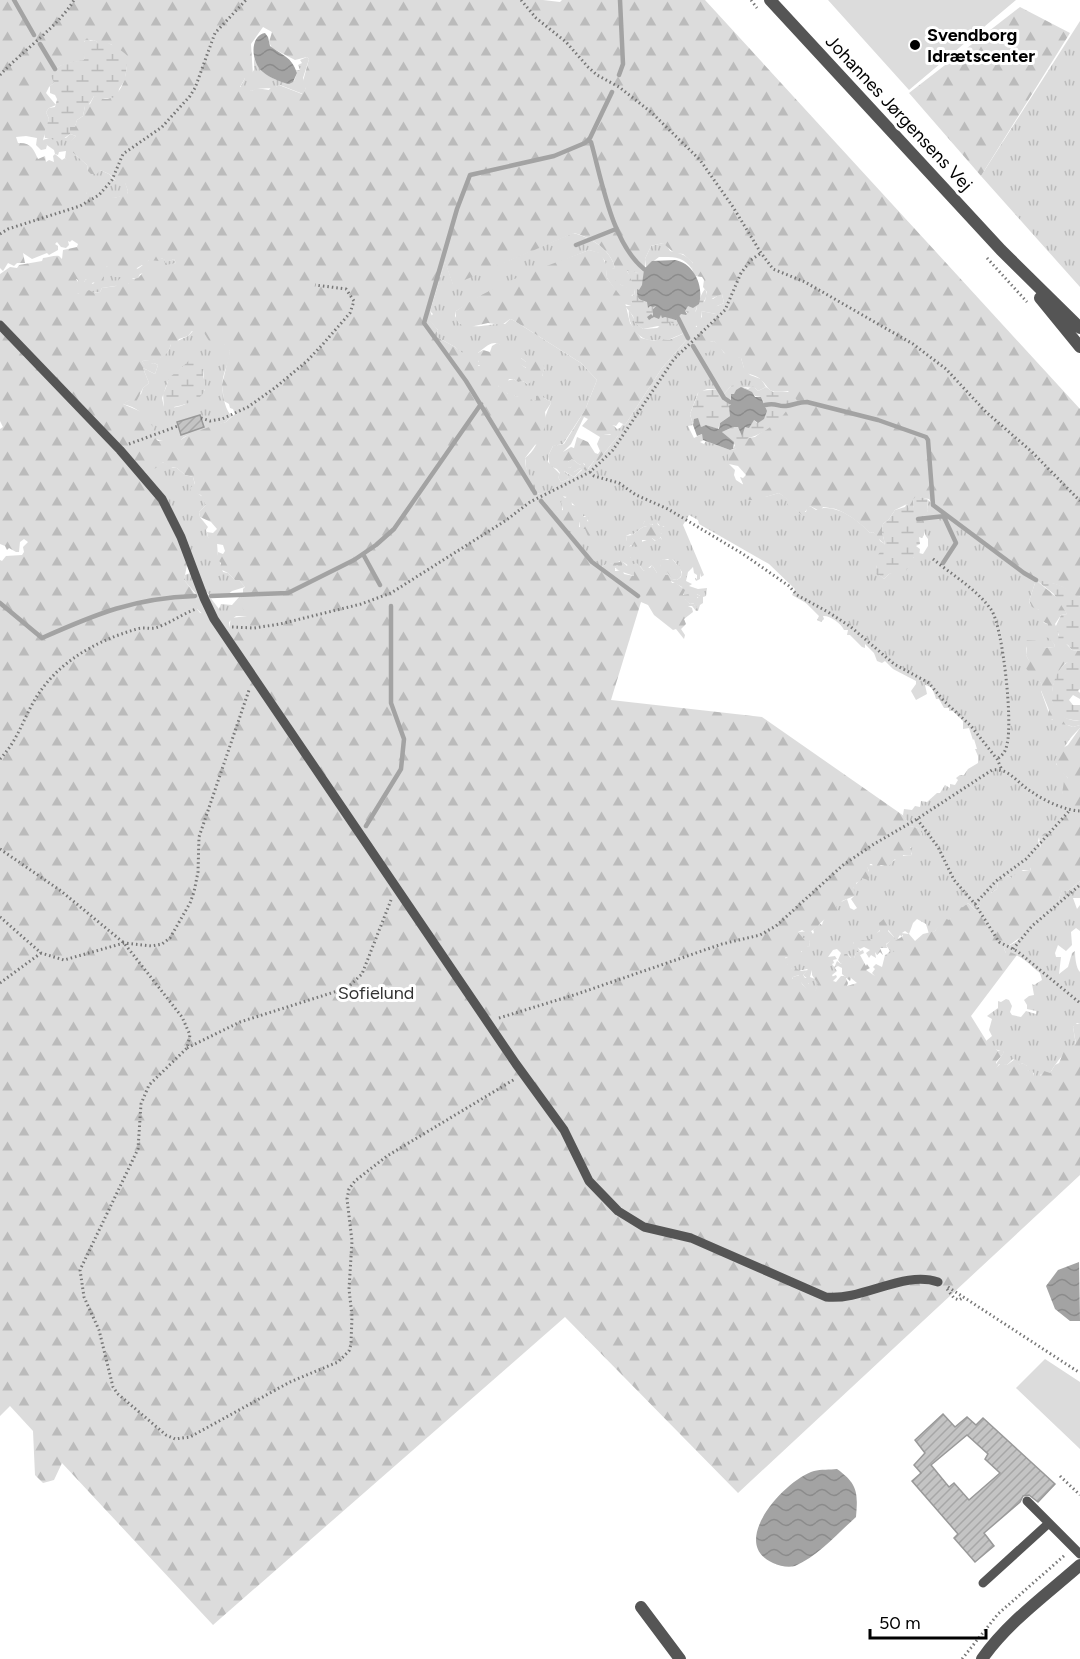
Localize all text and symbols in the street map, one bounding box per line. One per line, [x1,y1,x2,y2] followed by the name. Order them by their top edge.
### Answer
[927,24,1035,67] place label: Svendborg Idrætscenter
[821,30,977,196] street label: Johannes Jørgensens Vej
[908,38,922,52] marker: Svendborg Idrætscenter
[338,982,414,1004] park label: Sofielund
[870,1602,986,1640] scale bar
[879,1612,921,1634] text: 50 m

